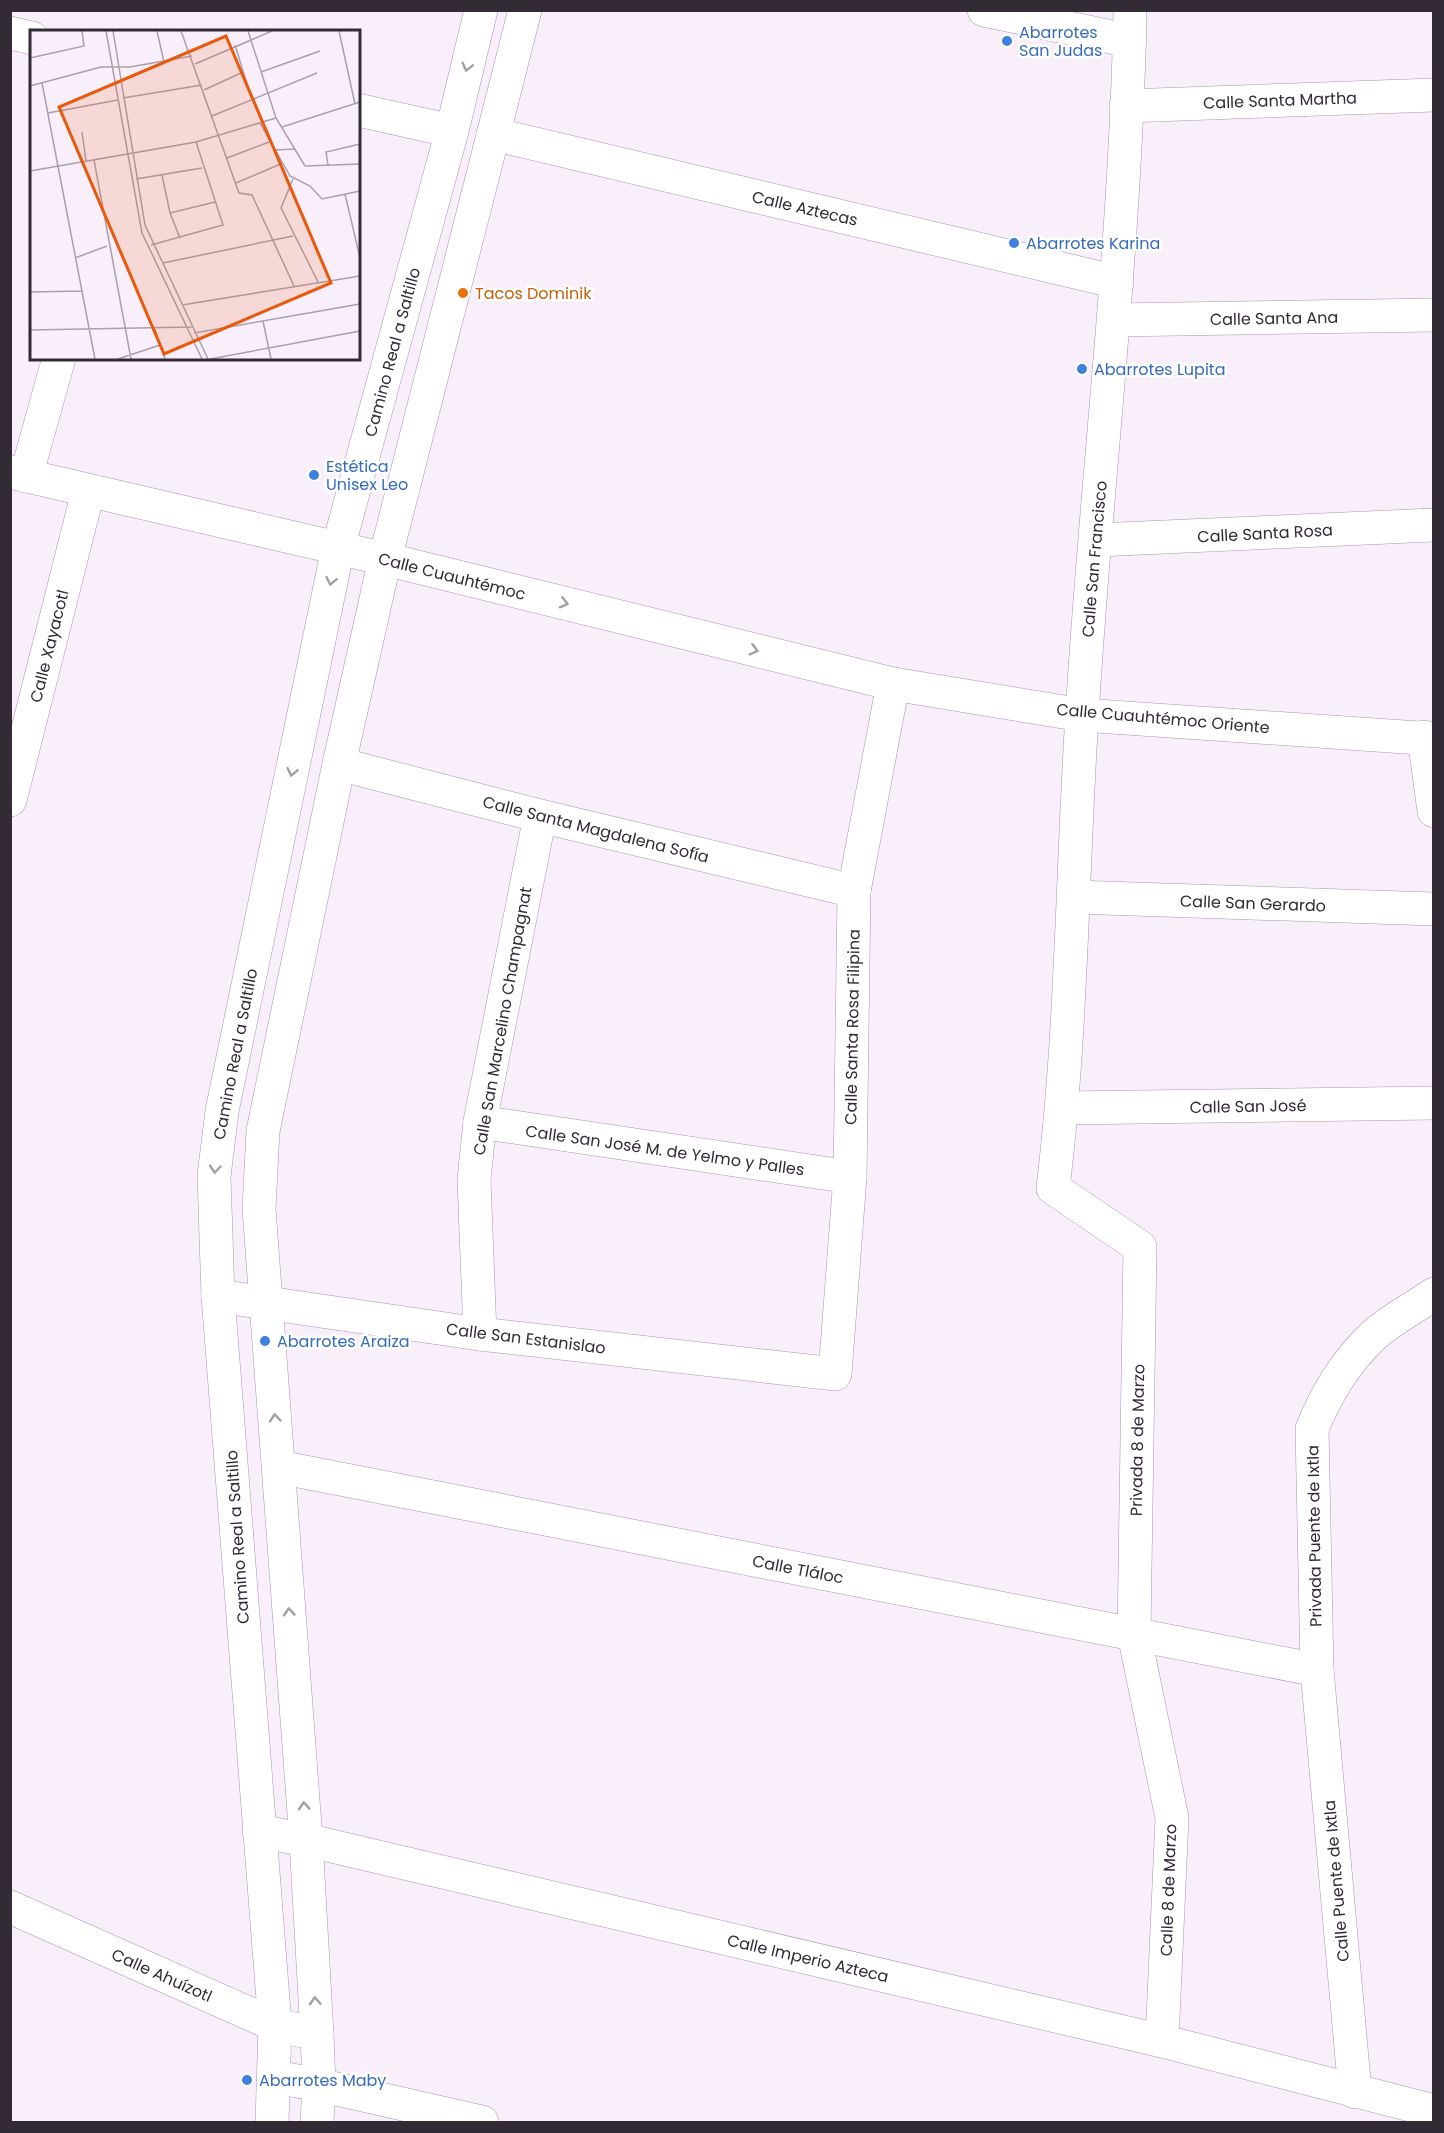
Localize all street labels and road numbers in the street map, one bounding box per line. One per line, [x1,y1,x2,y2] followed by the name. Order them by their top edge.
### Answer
[1203,86,1357,115] street label: Calle Santa Martha
[750,185,860,232] street label: Calle Aztecas
[359,265,426,439] street label: Camino Real a Saltillo
[1210,306,1338,331] street label: Calle Santa Ana
[1076,480,1113,638] street label: Calle San Francisco
[1197,518,1333,549] street label: Calle Santa Rosa
[376,547,528,606] street label: Calle Cuauhtémoc
[24,587,75,705] street label: Calle Xayacotl
[1055,698,1271,739] street label: Calle Cuauhtémoc Oriente
[480,790,711,869] street label: Calle Santa Magdalena Sofía
[468,885,537,1157] street label: Calle San Marcelino Champagnat
[1180,889,1326,918] street label: Calle San Gerardo
[839,929,866,1125] street label: Calle Santa Rosa Filipina
[208,966,263,1142] street label: Camino Real a Saltillo
[1189,1094,1307,1119] street label: Calle San José
[524,1120,806,1181] street label: Calle San José M. de Yelmo y Palles
[445,1317,607,1360] street label: Calle San Estanislao
[1125,1364,1150,1516] street label: Privada 8 de Marzo
[1301,1445,1328,1627] street label: Privada Puente de Ixtla
[220,1449,255,1625] street label: Camino Real a Saltillo
[750,1549,846,1590] street label: Calle Tláloc
[1318,1799,1355,1963] street label: Calle Puente de Ixtla
[1155,1823,1182,1957] street label: Calle 8 de Marzo
[725,1929,891,1988] street label: Calle Imperio Azteca
[108,1943,216,2008] street label: Calle Ahuízotl

